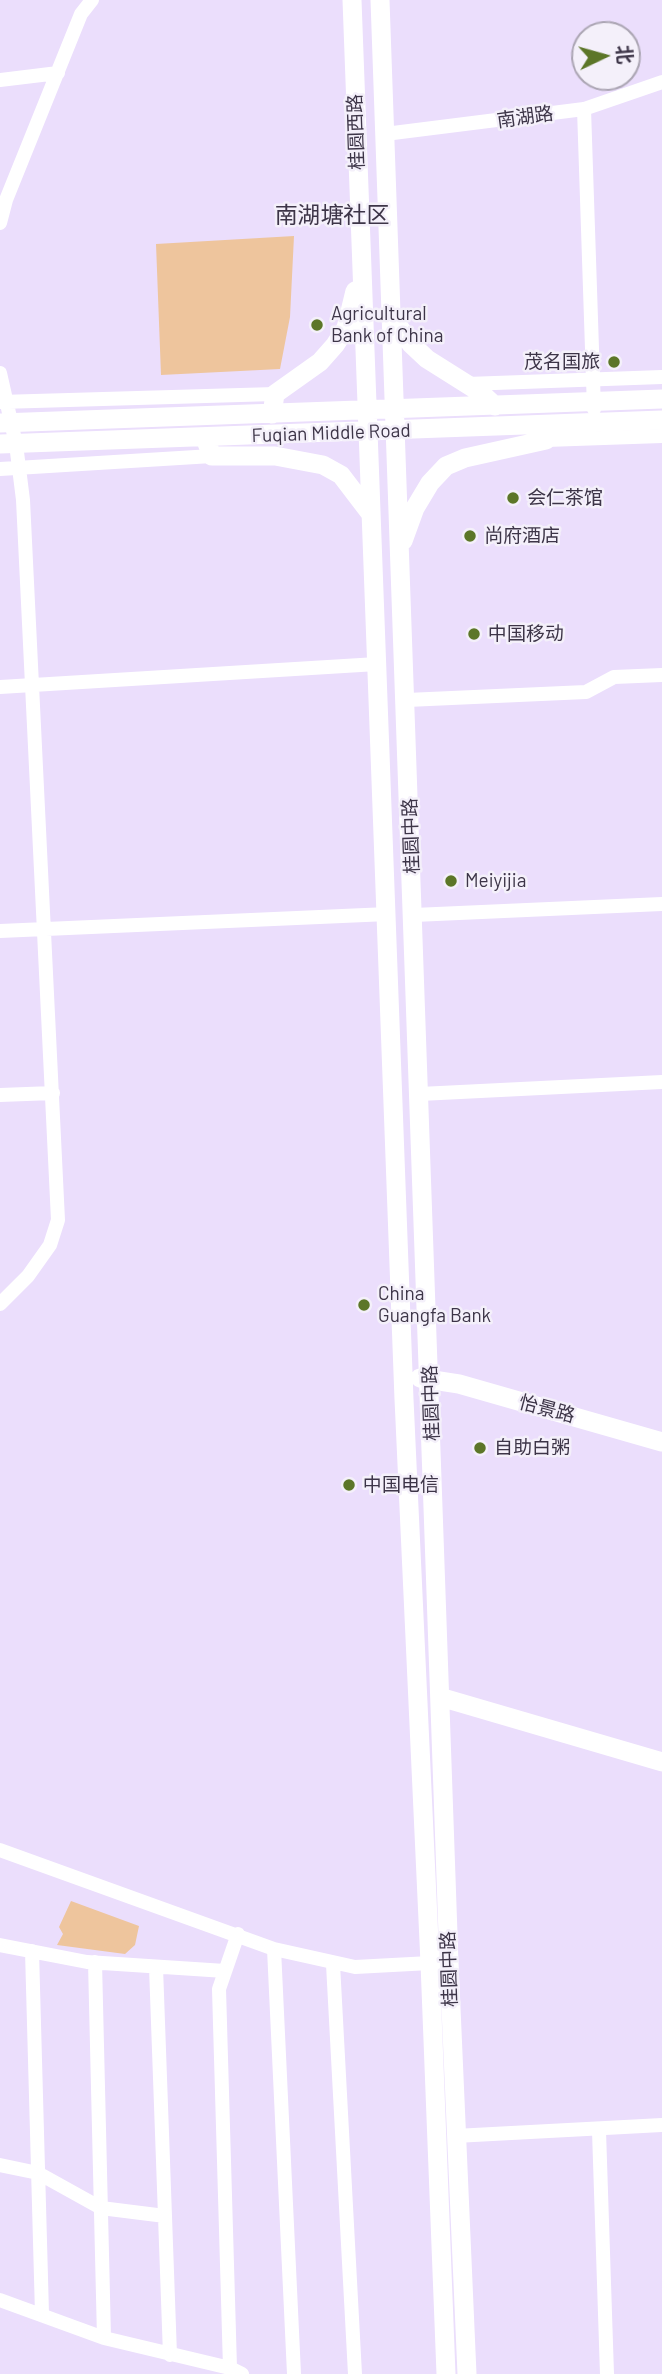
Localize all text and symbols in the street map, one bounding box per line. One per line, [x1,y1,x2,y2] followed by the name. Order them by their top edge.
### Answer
[571,21,641,91] north arrow
[613,44,638,65] text: 北
[343,94,369,170] street label: 桂圆西路
[495,102,555,132] street label: 南湖路
[275,201,389,229] district label: 南湖塘社区
[331,303,443,347] place label: Agricultural Bank of China
[309,317,325,333] marker: Agricultural Bank of China
[524,351,600,373] place label: 茂名国旅
[606,354,622,370] marker: 茂名国旅
[251,419,411,447] street label: Fuqian Middle Road
[527,487,603,509] place label: 会仁茶馆
[505,490,521,506] marker: 会仁茶馆
[484,525,560,547] place label: 尚府酒店
[462,528,478,544] marker: 尚府酒店
[488,623,564,645] place label: 中国移动
[466,626,482,642] marker: 中国移动
[398,798,424,874] street label: 桂圆中路
[465,870,526,892] place label: Meiyijia
[443,873,459,889] marker: Meiyijia
[378,1283,491,1327] place label: China Guangfa Bank
[356,1297,372,1313] marker: China Guangfa Bank
[418,1365,444,1441] street label: 桂圆中路
[517,1391,577,1427] street label: 怡景路
[494,1437,570,1459] place label: 自助白粥
[472,1440,488,1456] marker: 自助白粥
[363,1474,439,1496] place label: 中国电信
[341,1477,357,1493] marker: 中国电信
[436,1931,462,2007] street label: 桂圆中路

